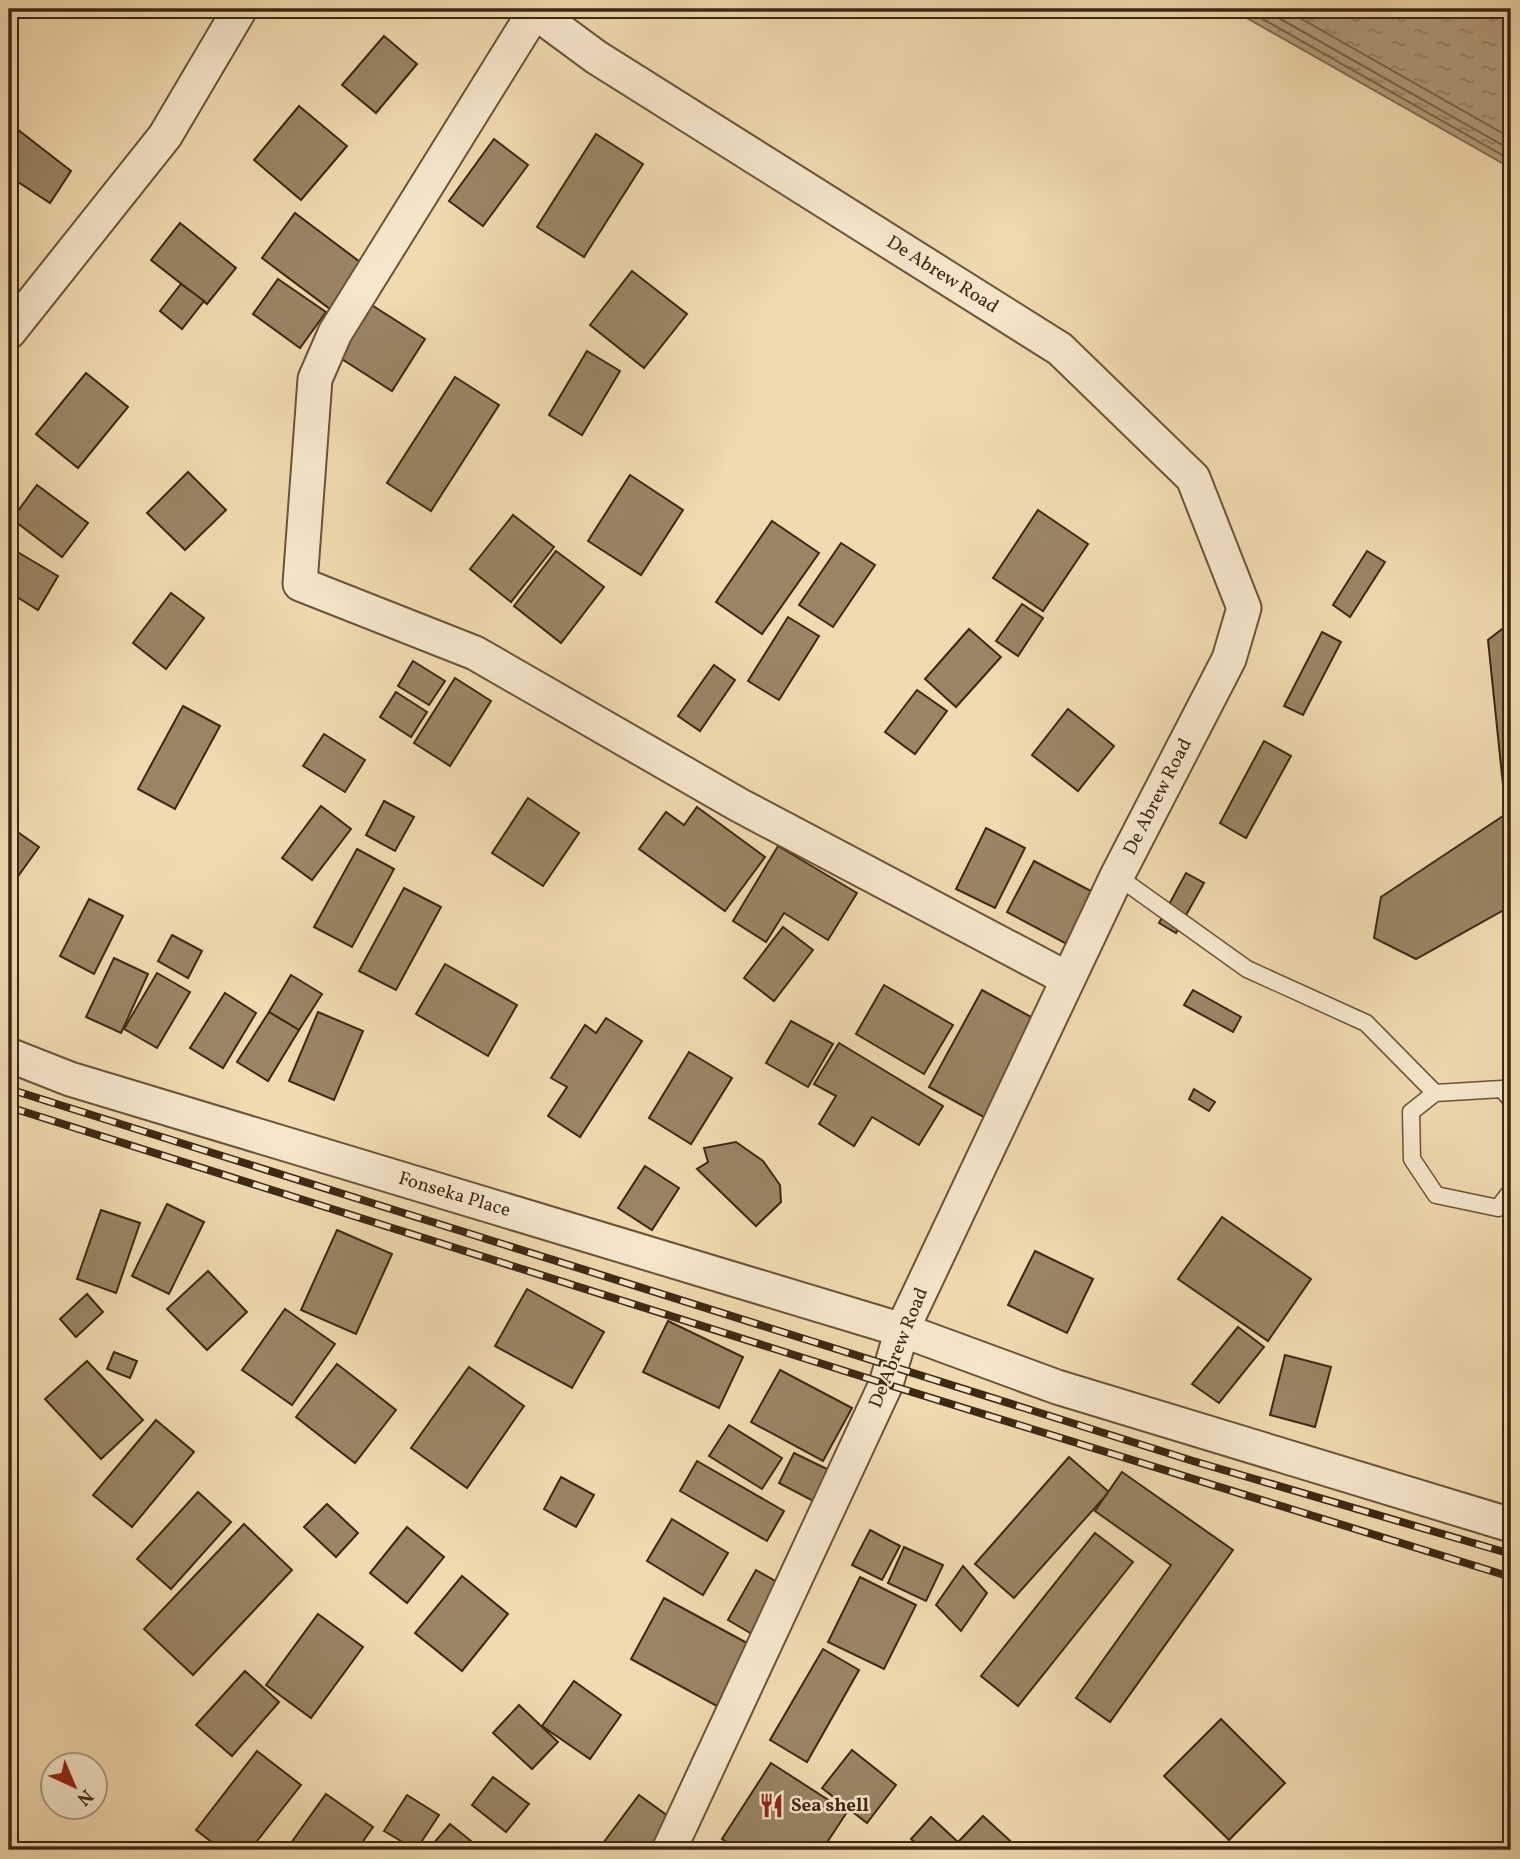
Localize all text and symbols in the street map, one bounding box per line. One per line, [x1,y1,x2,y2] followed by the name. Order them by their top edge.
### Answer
[881,230,1003,320] street label: De Abrew Road
[1117,734,1199,860] street label: De Abrew Road
[395,1166,513,1224] street label: Fonseka Place
[863,1284,935,1412] street label: De Abrew Road
[38,1750,108,1820] north arrow
[70,1783,98,1811] text: N
[757,1792,785,1820] restaurant icon: Sea shell
[791,1793,869,1819] place label: Sea shell

